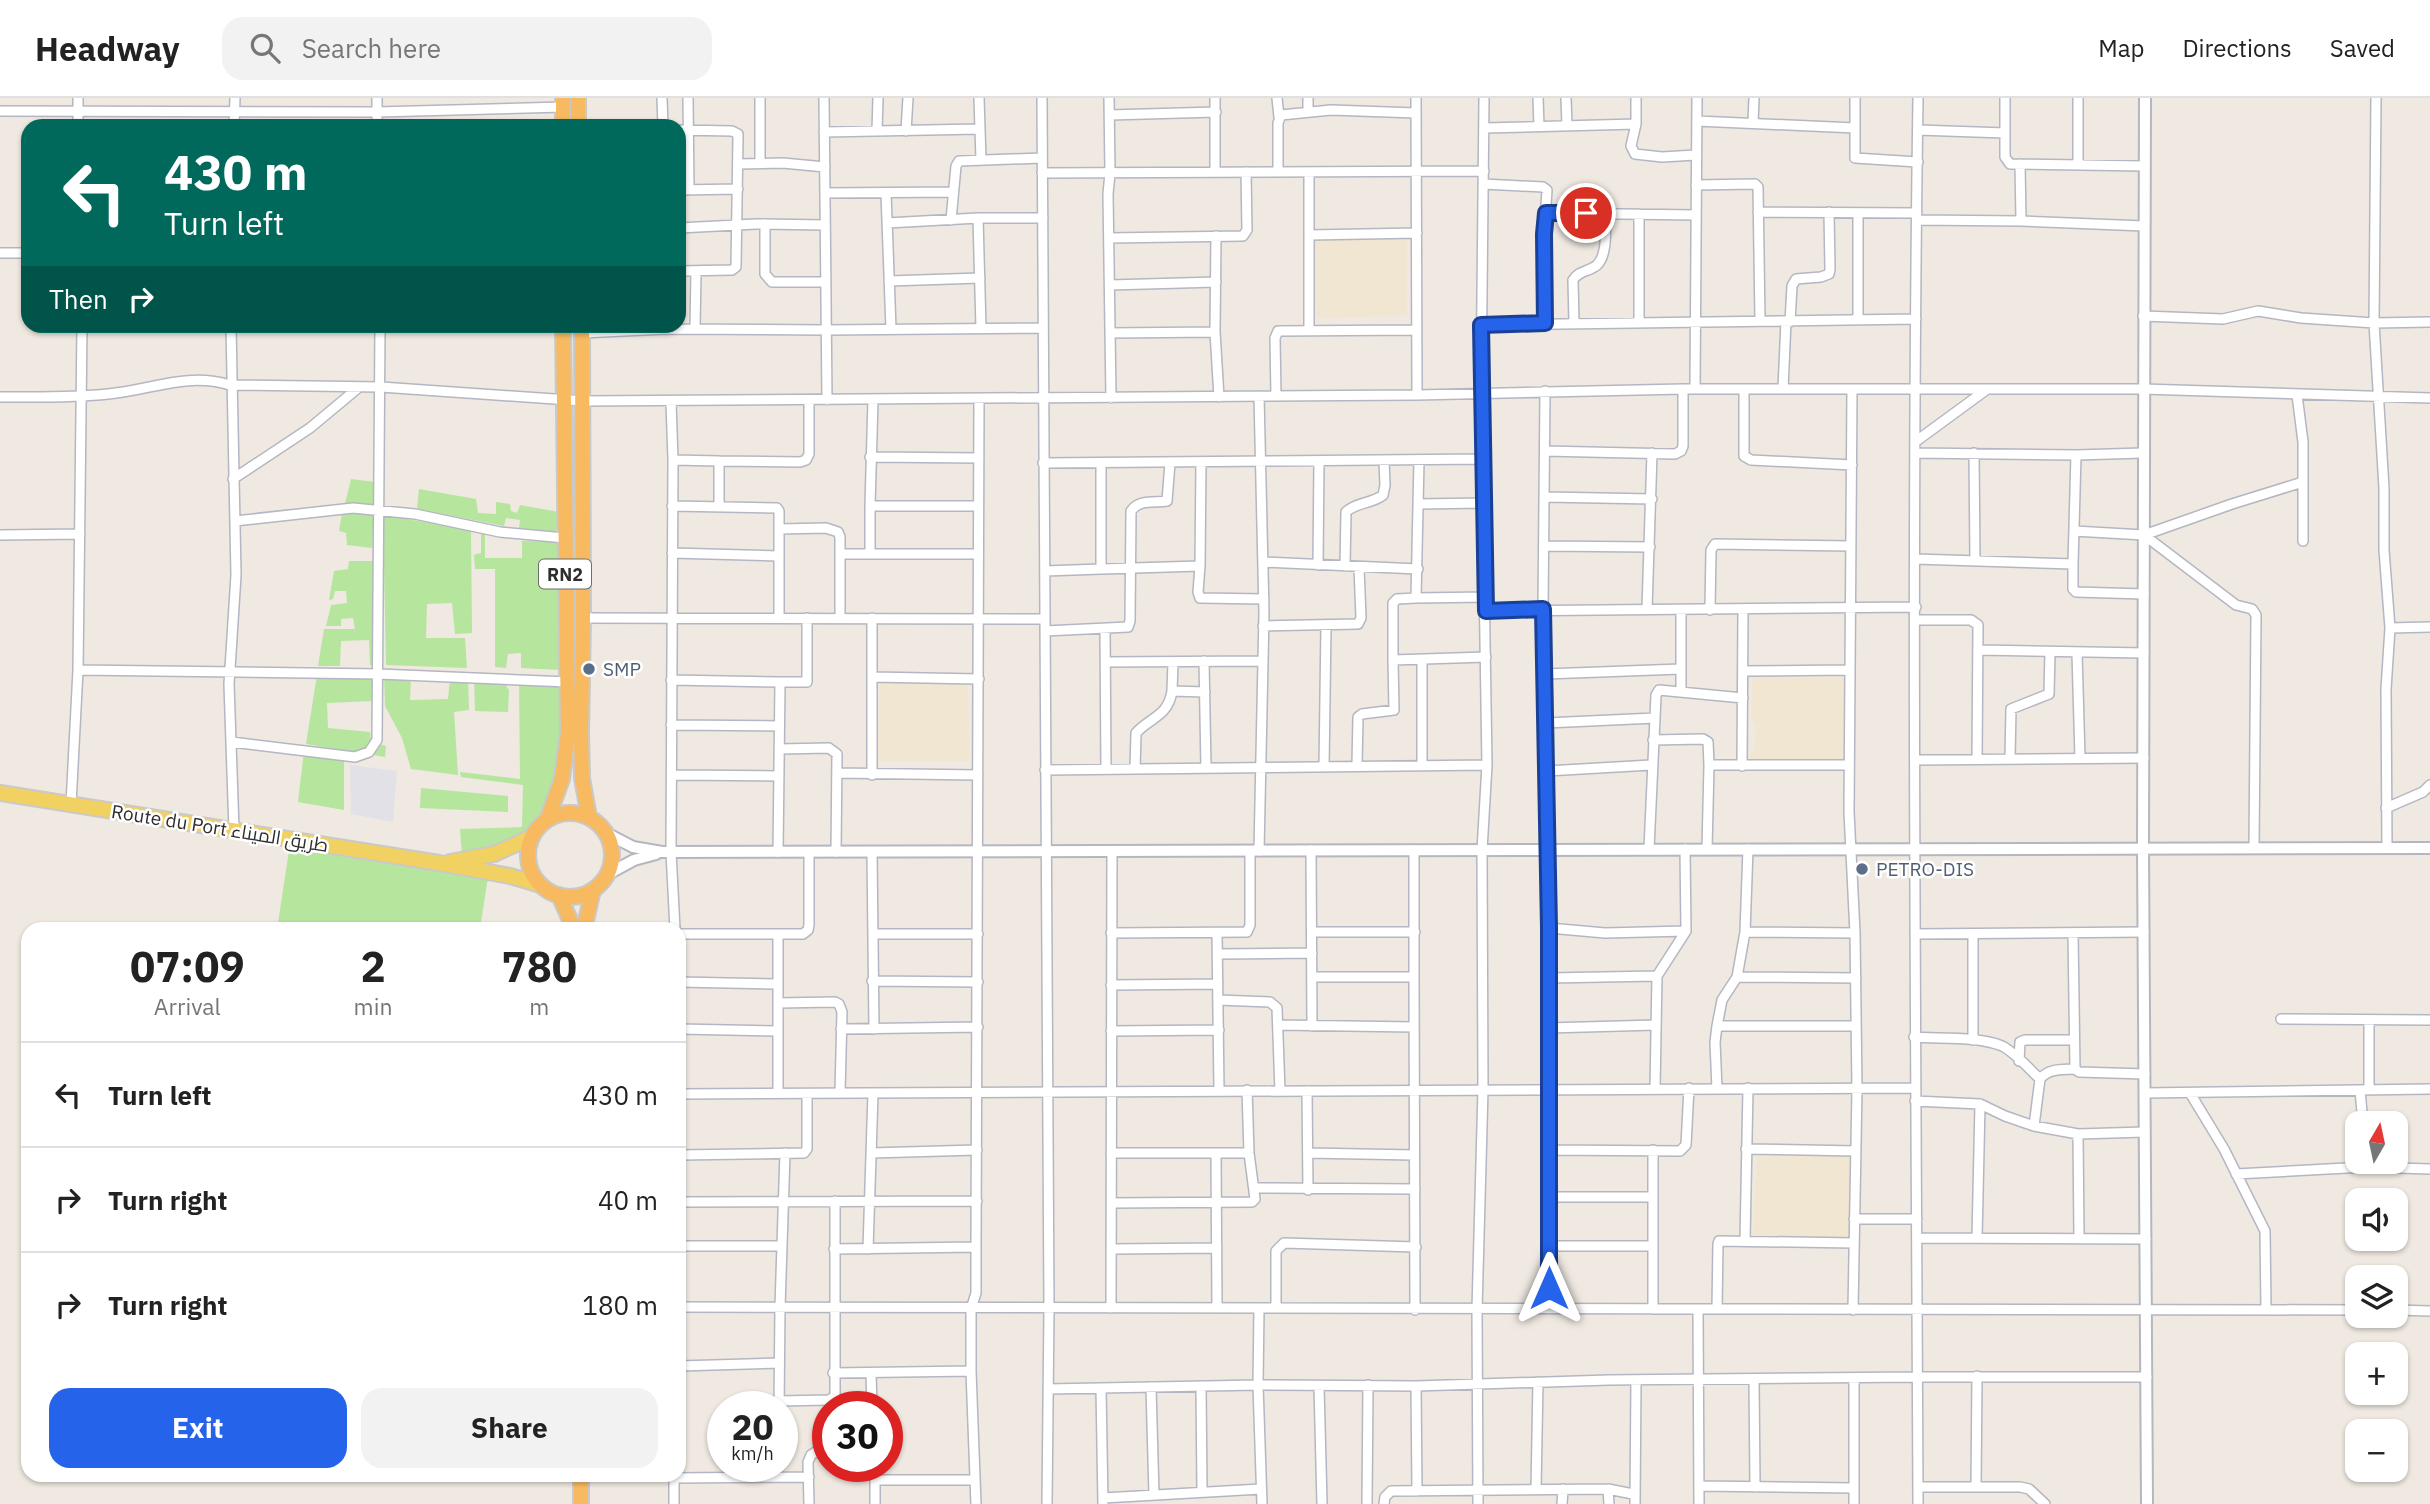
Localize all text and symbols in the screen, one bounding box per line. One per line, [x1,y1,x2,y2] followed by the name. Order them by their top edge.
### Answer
[222,17,712,80] search box
[35,27,180,70] text: Headway
[246,29,284,67] icon: search
[302,31,441,65] text: Search here
[2098,32,2144,64] text: Map
[2182,32,2292,64] text: Directions
[2330,32,2395,64] text: Saved
[164,140,308,203] text: 430 m
[49,147,140,238] icon: left
[1556,183,1616,243] pin
[1567,194,1605,232] icon: arrive
[164,202,284,244] text: Turn left
[122,280,160,318] icon: right
[49,282,108,316] text: Then
[539,560,591,588] road number: RN2
[603,657,641,681] place label: SMP
[581,661,597,677] marker: SMP
[110,799,330,858] street label: Route du Port طريق الميناء
[1876,857,1974,881] place label: PETRO-DIS
[1854,861,1870,877] marker: PETRO-DIS
[130,939,245,994] text: 07:09
[360,939,386,994] text: 2
[501,939,577,994] text: 780
[154,991,221,1021] text: Arrival
[354,991,392,1021] text: min
[529,991,549,1021] text: m
[49,1076,87,1114] icon: left
[108,1078,211,1112] text: Turn left
[582,1078,658,1112] text: 430 m
[2345,1111,2408,1174] north arrow
[2345,1111,2408,1482] map controls
[49,1181,87,1219] icon: right
[108,1183,227,1217] text: Turn right
[598,1183,658,1217] text: 40 m
[2345,1188,2408,1251] button: sound
[1512,1251,1586,1325] position arrow
[2345,1265,2408,1328] button: layers
[49,1286,87,1324] icon: right
[108,1288,227,1322] text: Turn right
[582,1288,658,1322] text: 180 m
[2345,1342,2408,1405] button: +
[49,1388,347,1468] button: Exit
[361,1388,658,1468] button: Share
[812,1391,903,1482] speed limit sign: 30
[731,1404,774,1450] text: 20
[2345,1419,2408,1482] button: −
[731,1442,774,1465] text: km/h

